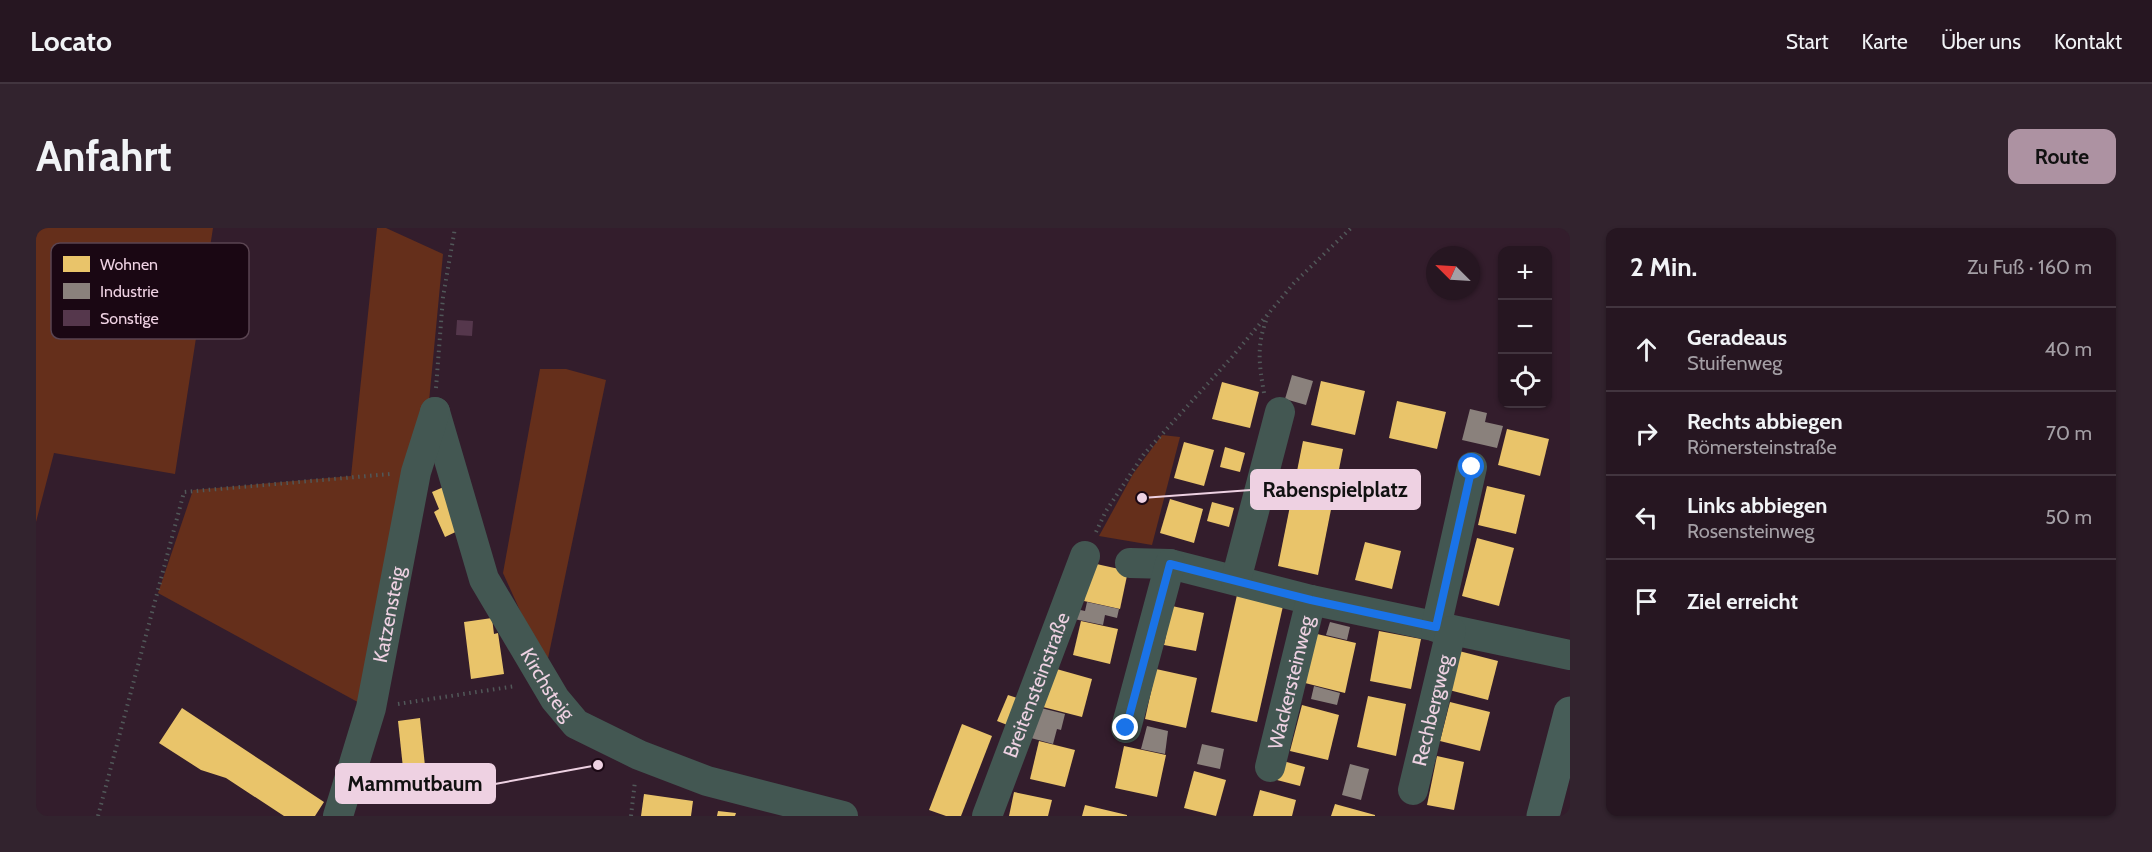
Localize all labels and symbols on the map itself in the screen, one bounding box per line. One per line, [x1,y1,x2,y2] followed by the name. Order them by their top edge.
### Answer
[51,243,249,339] legend
[1426,246,1480,300] north arrow
[100,255,158,274] text: Wohnen
[100,282,159,301] text: Industrie
[100,309,159,328] text: Sonstige
[1458,453,1484,479] route start
[1251,470,1420,509] callout: Rabenspielplatz
[1262,477,1408,502] text: Rabenspielplatz
[368,563,410,665] street label: Katzensteig
[998,609,1075,761] street label: Breitensteinstraße
[1263,612,1319,752] street label: Wackersteinweg
[516,644,580,726] street label: Kirchsteig
[1407,651,1457,768] street label: Rechbergweg
[1112,714,1138,740] route end
[336,764,495,803] callout: Mammutbaum
[347,771,483,796] text: Mammutbaum

